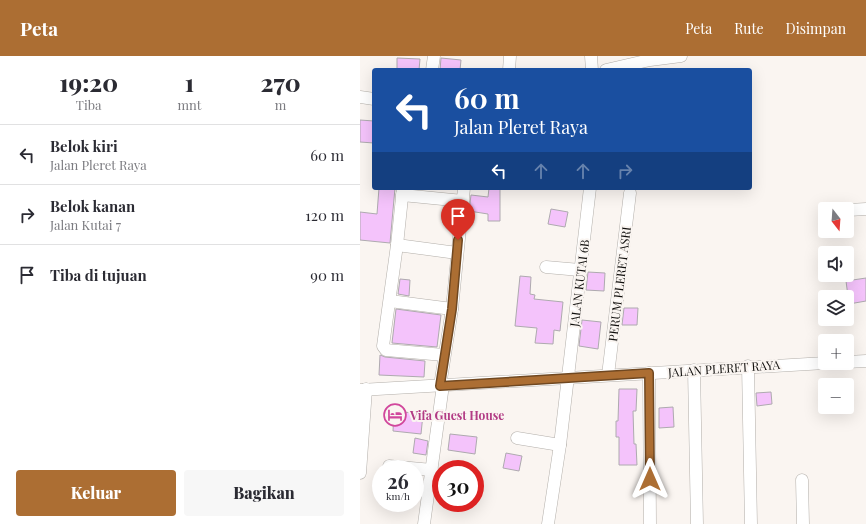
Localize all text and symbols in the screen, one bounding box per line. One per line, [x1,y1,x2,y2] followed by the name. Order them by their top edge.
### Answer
[20,15,58,41] text: Peta
[685,19,712,38] text: Peta
[734,19,764,38] text: Rute
[786,19,846,38] text: Disimpan
[59,66,118,98] text: 19:20
[185,66,194,98] text: 1
[261,66,301,98] text: 270
[454,79,520,116] text: 60 m
[388,84,440,136] icon: left
[76,96,102,113] text: Tiba
[177,96,201,113] text: mnt
[275,96,286,113] text: m
[454,115,588,139] text: Jalan Pleret Raya
[50,136,118,156] text: Belok kiri
[16,144,38,166] icon: left
[310,145,344,165] text: 60 m
[50,156,147,173] text: Jalan Pleret Raya
[488,160,510,182] icon: left
[530,160,552,182] icon: ahead
[572,160,594,182] icon: ahead
[614,160,636,182] icon: right
[50,196,135,216] text: Belok kanan
[441,199,475,240] pin
[818,202,854,238] north arrow
[818,202,854,414] map controls
[16,204,38,226] icon: right
[305,205,344,225] text: 120 m
[447,205,469,227] icon: arrive
[50,216,121,233] text: Jalan Kutai 7
[604,226,634,342] street label: PERUM PLERET ASRI
[566,238,592,329] street label: JALAN KUTAI 6B
[818,246,854,282] button: sound
[16,264,38,286] icon: arrive
[50,265,147,285] text: Tiba di tujuan
[310,265,344,285] text: 90 m
[818,290,854,326] button: layers
[818,334,854,370] button: +
[666,356,781,380] street label: JALAN PLERET RAYA
[818,378,854,414] button: −
[382,402,408,428] hotel icon: Vifa Guest House
[409,407,504,423] place label: Vifa Guest House
[629,458,671,500] position arrow
[432,460,484,512] speed limit sign: 30
[387,467,409,494] text: 26
[16,470,176,516] button: Keluar
[184,470,344,516] button: Bagikan
[386,489,410,503] text: km/h

